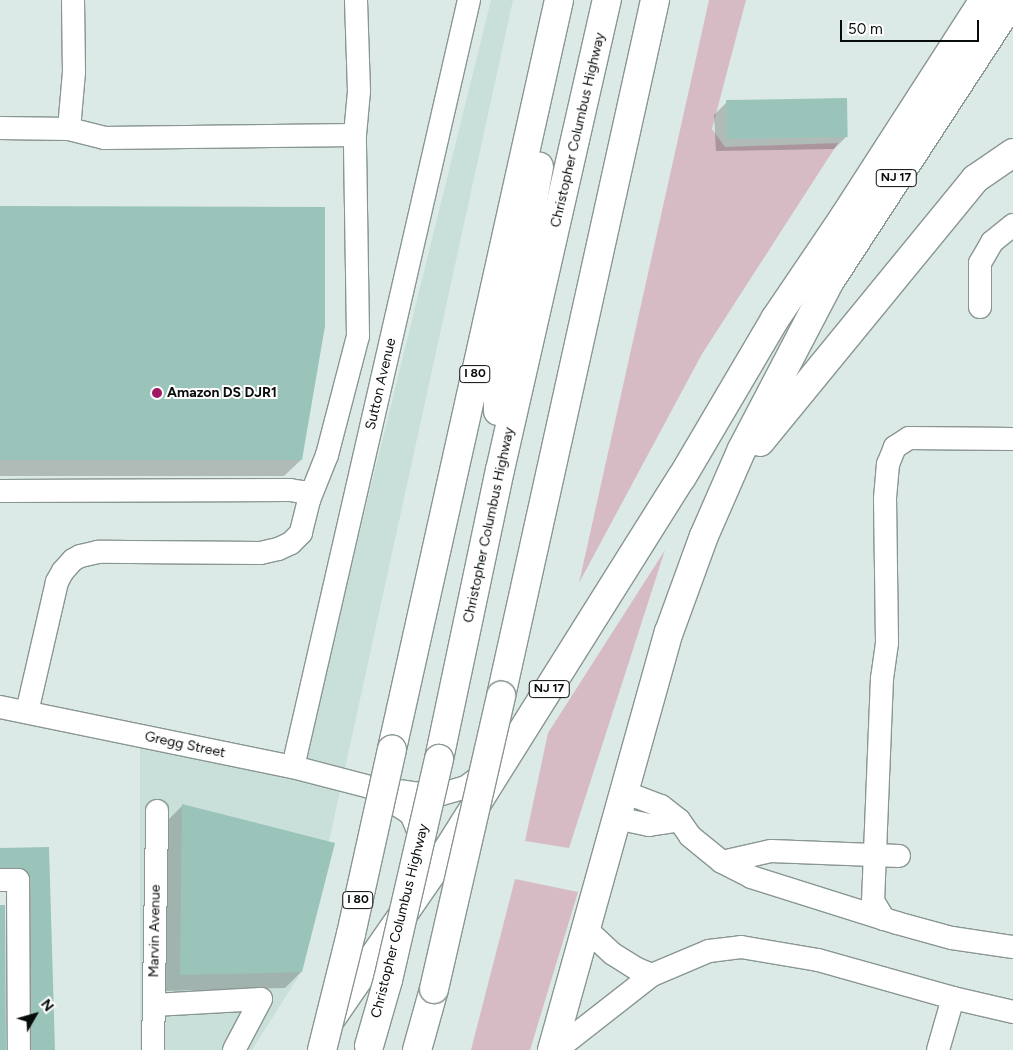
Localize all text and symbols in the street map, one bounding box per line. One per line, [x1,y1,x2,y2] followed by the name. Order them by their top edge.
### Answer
[843,10,982,42] scale bar
[848,20,883,38] text: 50 m
[547,31,609,229] street label: Christopher Columbus Highway
[875,168,917,188] road number: NJ 17
[362,336,400,432] street label: Sutton Avenue
[459,364,491,384] road number: I 80
[167,385,277,401] place label: Amazon DS DJR1
[151,387,163,399] marker: Amazon DS DJR1
[460,426,518,624] street label: Christopher Columbus Highway
[528,680,570,699] road number: NJ 17
[143,728,227,762] street label: Gregg Street
[368,822,432,1020] street label: Christopher Columbus Highway
[146,884,164,978] street label: Marvin Avenue
[342,890,374,910] road number: I 80
[10,990,60,1040] north arrow
[37,996,57,1015] text: N

